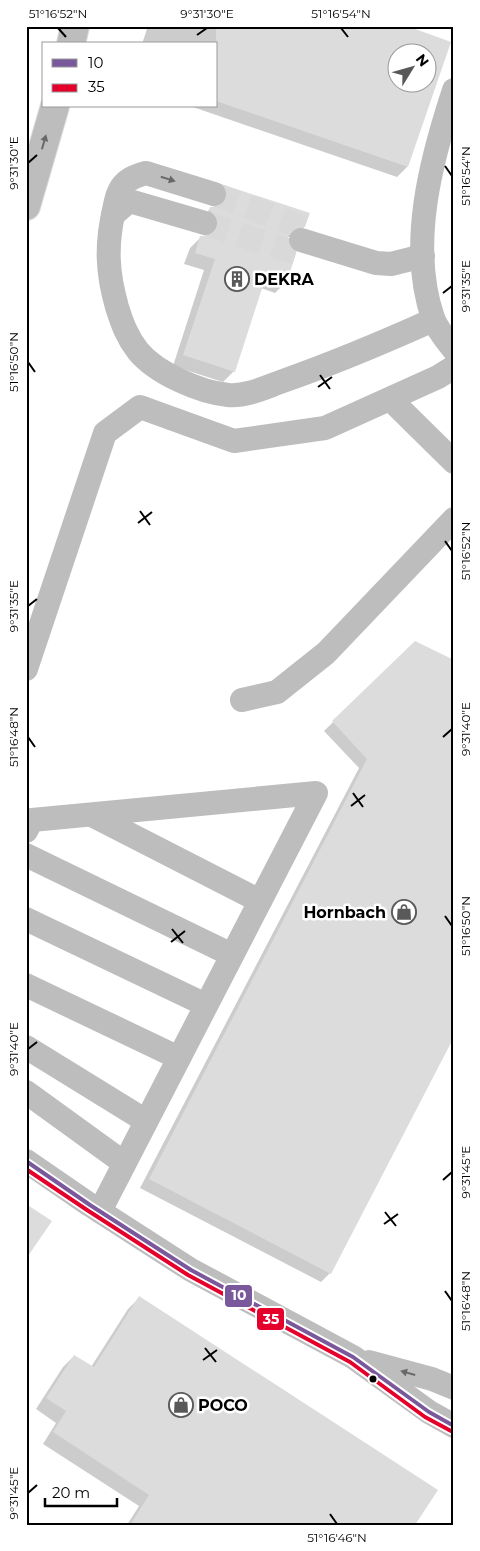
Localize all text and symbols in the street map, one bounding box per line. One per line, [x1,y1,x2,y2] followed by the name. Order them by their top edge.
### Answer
[29,6,87,21] text: 51°16'52"N
[180,6,234,21] text: 9°31'30"E
[311,6,371,21] text: 51°16'54"N
[42,42,218,108] legend
[388,42,438,92] north arrow
[412,50,433,70] text: N
[88,53,103,72] text: 10
[88,77,105,96] text: 35
[41,134,49,149] one-way arrow
[6,136,21,190] text: 9°31'30"E
[458,146,473,206] text: 51°16'54"N
[161,176,176,184] one-way arrow
[458,260,473,312] text: 9°31'35"E
[224,266,250,292] building icon: DEKRA
[254,270,315,289] place label: DEKRA
[6,332,21,392] text: 51°16'50"N
[458,522,473,580] text: 51°16'52"N
[6,580,21,632] text: 9°31'35"E
[458,702,473,756] text: 9°31'40"E
[6,707,21,767] text: 51°16'48"N
[458,896,473,956] text: 51°16'50"N
[391,899,417,925] shop icon: Hornbach
[303,903,386,922] place label: Hornbach
[6,1022,21,1076] text: 9°31'40"E
[458,1146,473,1198] text: 9°31'45"E
[458,1271,473,1331] text: 51°16'48"N
[224,1284,253,1308] line badge: 10
[232,1286,247,1304] text: 10
[256,1307,285,1331] line badge: 35
[262,1310,279,1328] text: 35
[400,1368,415,1376] one-way arrow
[368,1374,378,1384] unlabelled marker
[168,1392,194,1418] shop icon: POCO
[198,1396,248,1415] place label: POCO
[6,1467,21,1519] text: 9°31'45"E
[45,1476,118,1508] scale bar
[52,1483,90,1502] text: 20 m
[307,1530,367,1545] text: 51°16'46"N

